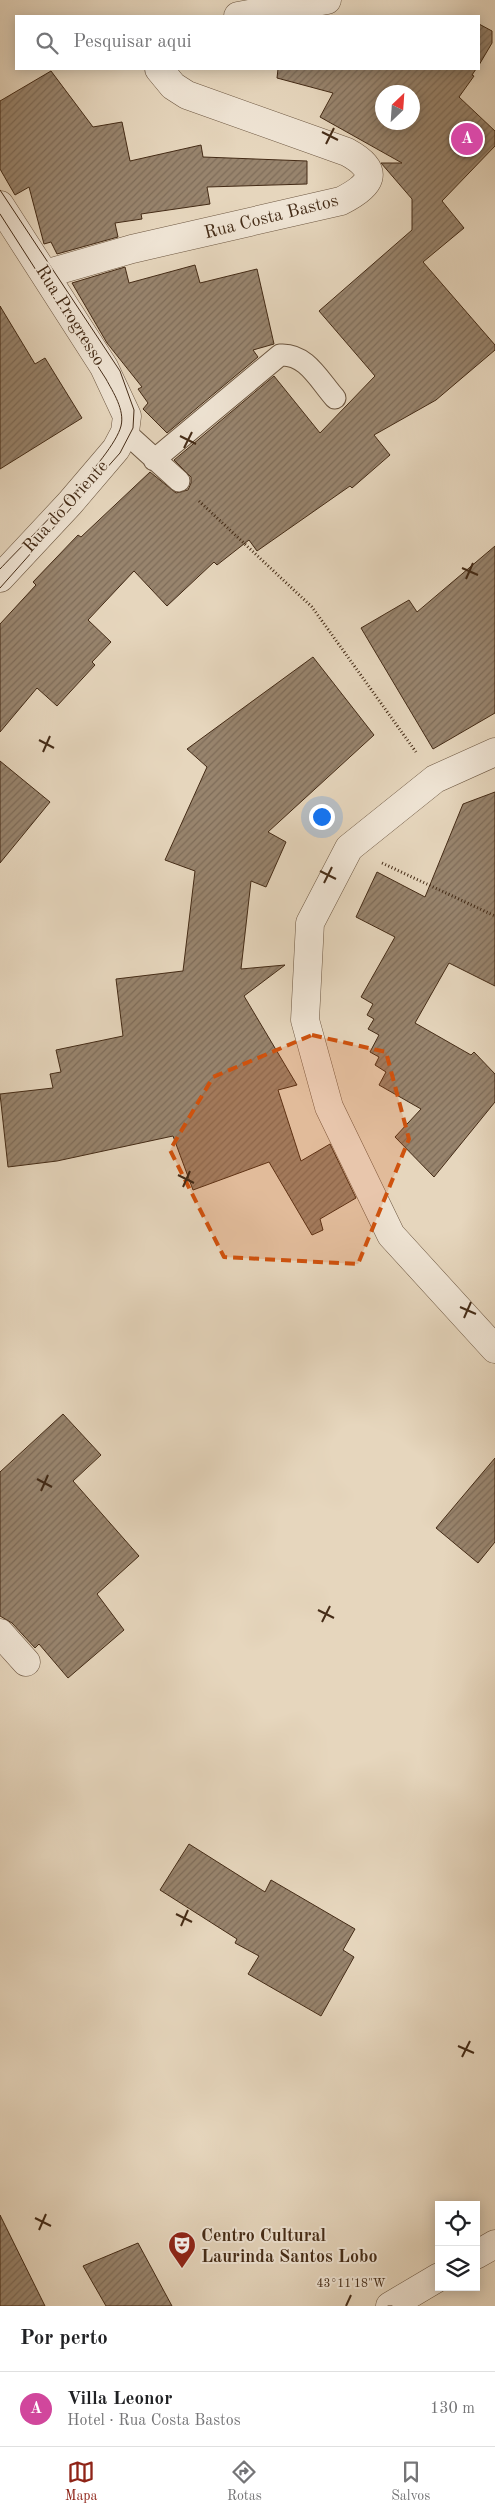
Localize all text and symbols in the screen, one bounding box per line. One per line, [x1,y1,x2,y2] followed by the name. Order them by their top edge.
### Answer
[15,15,480,70] search box
[33,29,61,57] icon: search
[73,33,192,52] text: Pesquisar aqui
[375,85,420,130] north arrow
[451,120,483,158] pin: A
[202,192,340,242] street label: Rua Costa Bastos
[32,262,108,369] street label: Rua Progresso
[20,457,112,556] street label: Rua do Oriente
[309,804,335,830] your location
[435,2201,480,2291] map controls
[435,2201,480,2246] button: locate
[201,2227,378,2266] place label: Centro Cultural Laurinda Santos Lobo
[167,2230,197,2269] theatre icon: Centro Cultural Laurinda Santos Lobo
[435,2246,480,2291] button: layers
[316,2278,386,2290] text: 43°11'18"W
[20,2328,108,2349] text: Por perto
[67,2390,172,2409] text: Villa Leonor
[30,2401,42,2417] text: A
[430,2401,475,2417] text: 130 m
[67,2413,241,2429] text: Hotel · Rua Costa Bastos
[65,2458,98,2505] tab: Mapa
[227,2458,262,2505] tab: Rotas
[391,2458,430,2505] tab: Salvos

